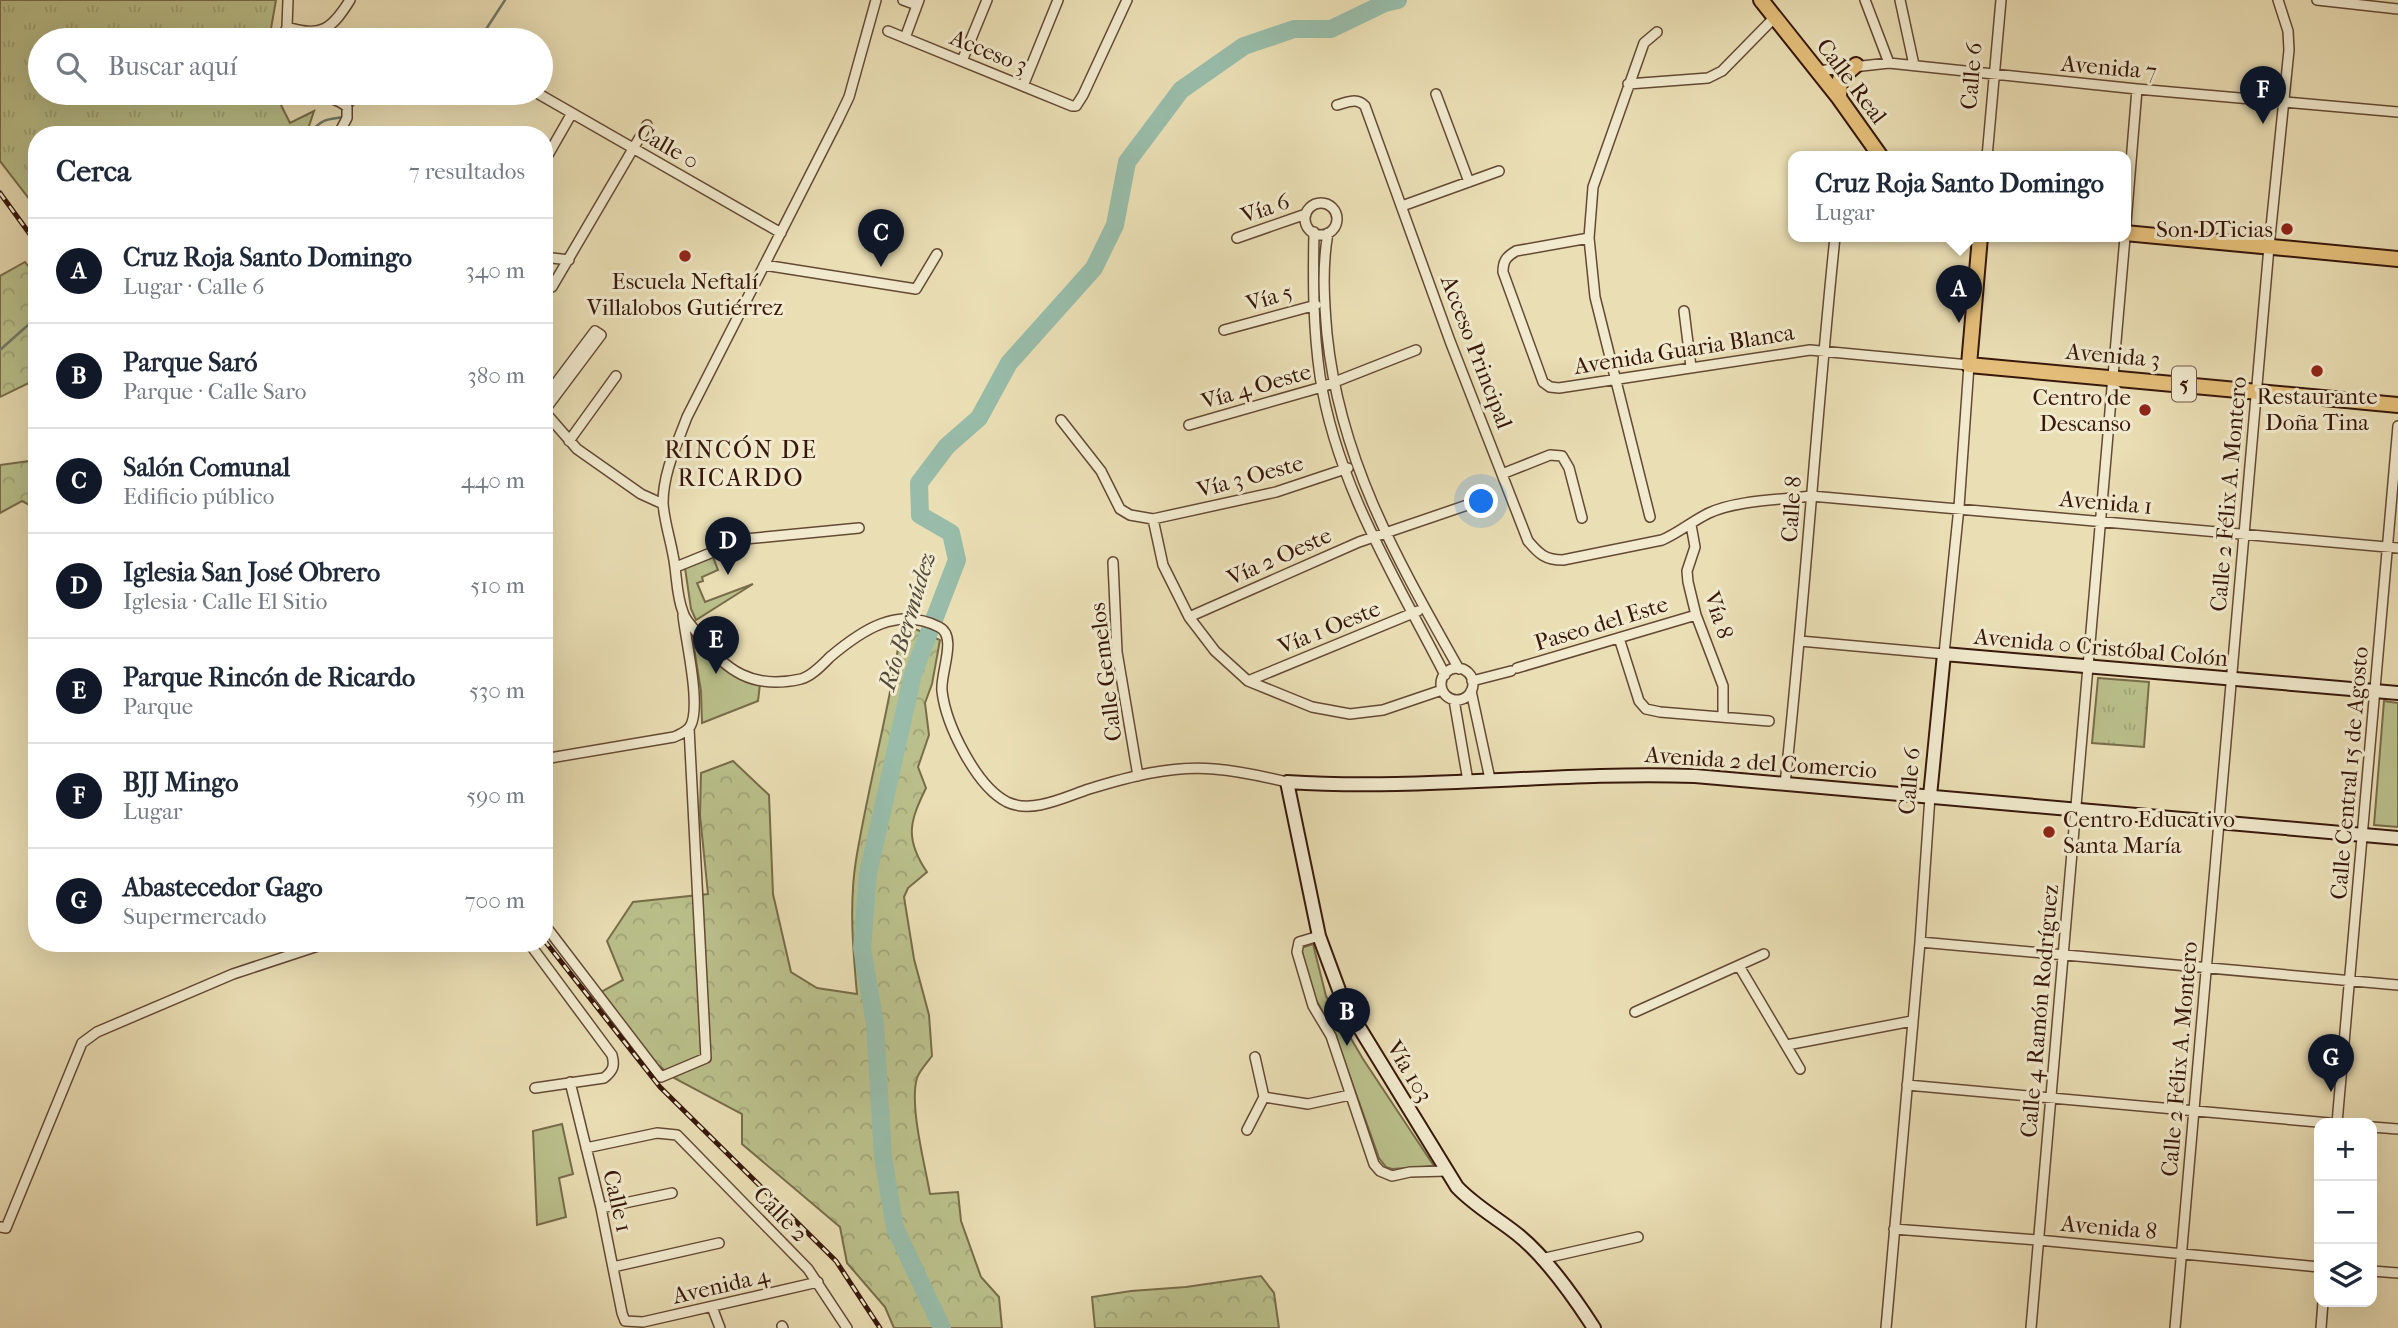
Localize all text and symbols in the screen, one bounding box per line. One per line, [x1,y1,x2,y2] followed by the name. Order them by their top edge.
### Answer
[945,23,1031,79] street label: Acceso 3
[28,28,553,105] search box
[1811,33,1893,130] street label: Calle Real
[1955,41,1988,111] street label: Calle 6
[52,48,90,86] icon: search
[2059,50,2158,85] street label: Avenida 7
[108,51,237,82] text: Buscar aquí
[2240,66,2286,124] pin: F
[632,118,704,175] street label: Calle 0
[1788,151,2131,242] popup
[56,154,131,189] text: Cerca
[409,158,525,185] text: 7 resultados
[1815,168,2104,199] text: Cruz Roja Santo Domingo
[1237,188,1293,230] street label: Vía 6
[1815,199,1875,226] text: Lugar
[858,209,904,267] pin: C
[2156,216,2273,243] place label: Son DTicias
[2279,221,2295,237] marker: Son DTicias
[123,242,412,273] text: Cruz Roja Santo Domingo
[677,248,693,264] marker: Escuela Neftalí Villalobos Gutiérrez
[72,257,86,284] text: A
[465,257,525,284] text: 340 m
[1936,265,1982,323] pin: A
[586,268,783,321] place label: Escuela Neftalí Villalobos Gutiérrez
[1435,271,1518,433] street label: Acceso Principal
[123,273,265,300] text: Lugar · Calle 6
[1242,278,1295,317] street label: Vía 5
[1571,319,1797,380] street label: Avenida Guaria Blanca
[2064,338,2161,373] street label: Avenida 3
[123,347,257,378] text: Parque Saró
[1197,358,1314,415] street label: Vía 4 Oeste
[72,362,86,389] text: B
[467,362,525,389] text: 380 m
[2309,363,2325,379] marker: Restaurante Doña Tina
[2172,366,2196,402] road number: 5
[2205,375,2252,613] street label: Calle 2 Félix A. Montero
[123,378,307,405] text: Parque · Calle Saro
[2256,383,2378,436] place label: Restaurante Doña Tina
[2033,384,2131,437] place label: Centro de Descanso
[2137,402,2153,418] marker: Centro de Descanso
[664,435,818,492] district label: RINCÓN DE RICARDO
[1193,449,1306,504] street label: Vía 3 Oeste
[123,452,290,483] text: Salón Comunal
[71,467,87,494] text: C
[461,467,525,494] text: 440 m
[1776,475,1807,543] street label: Calle 8
[123,483,274,510] text: Edificio público
[1464,484,1498,518] your location
[2057,485,2154,520] street label: Avenida 1
[705,517,751,575] pin: D
[1222,521,1336,592] street label: Vía 2 Oeste
[872,548,941,695] water label: Río Bermúdez
[123,557,380,588] text: Iglesia San José Obrero
[70,572,88,599] text: D
[470,572,525,599] text: 510 m
[1698,587,1739,642] street label: Vía 8
[123,588,327,615] text: Iglesia · Calle El Sitio
[1531,590,1671,657] street label: Paseo del Este
[1273,595,1384,661] street label: Vía 1 Oeste
[1084,601,1127,743] street label: Calle Gemelos
[693,616,739,674] pin: E
[1972,623,2230,672] street label: Avenida 0 Cristóbal Colón
[2325,645,2374,901] street label: Calle Central 15 de Agosto
[123,662,415,693] text: Parque Rincón de Ricardo
[72,677,86,704] text: E
[469,677,525,704] text: 530 m
[123,693,193,720] text: Parque
[1643,741,1878,784] street label: Avenida 2 del Comercio
[1893,746,1926,816] street label: Calle 6
[123,767,238,798] text: BJJ Mingo
[73,782,85,809] text: F
[466,782,525,809] text: 590 m
[123,798,183,825] text: Lugar
[2063,806,2235,859] place label: Centro Educativo Santa María
[2041,824,2057,840] marker: Centro Educativo Santa María
[123,872,323,903] text: Abastecedor Gago
[2015,883,2064,1139] street label: Calle 4 Ramón Rodríguez
[71,887,87,914] text: G
[465,887,525,914] text: 700 m
[123,903,267,930] text: Supermercado
[2156,940,2203,1178] street label: Calle 2 Félix A. Montero
[1324,988,1370,1046] pin: B
[2308,1034,2354,1092] pin: G
[1380,1035,1438,1107] street label: Vía 103
[2314,1118,2377,1307] map controls
[2314,1118,2377,1181] button: +
[597,1167,638,1235] street label: Calle 1
[748,1181,814,1248] street label: Calle 2
[2314,1181,2377,1244] button: −
[2059,1210,2158,1245] street label: Avenida 8
[2314,1244,2377,1307] button: layers
[669,1261,774,1310] street label: Avenida 4

